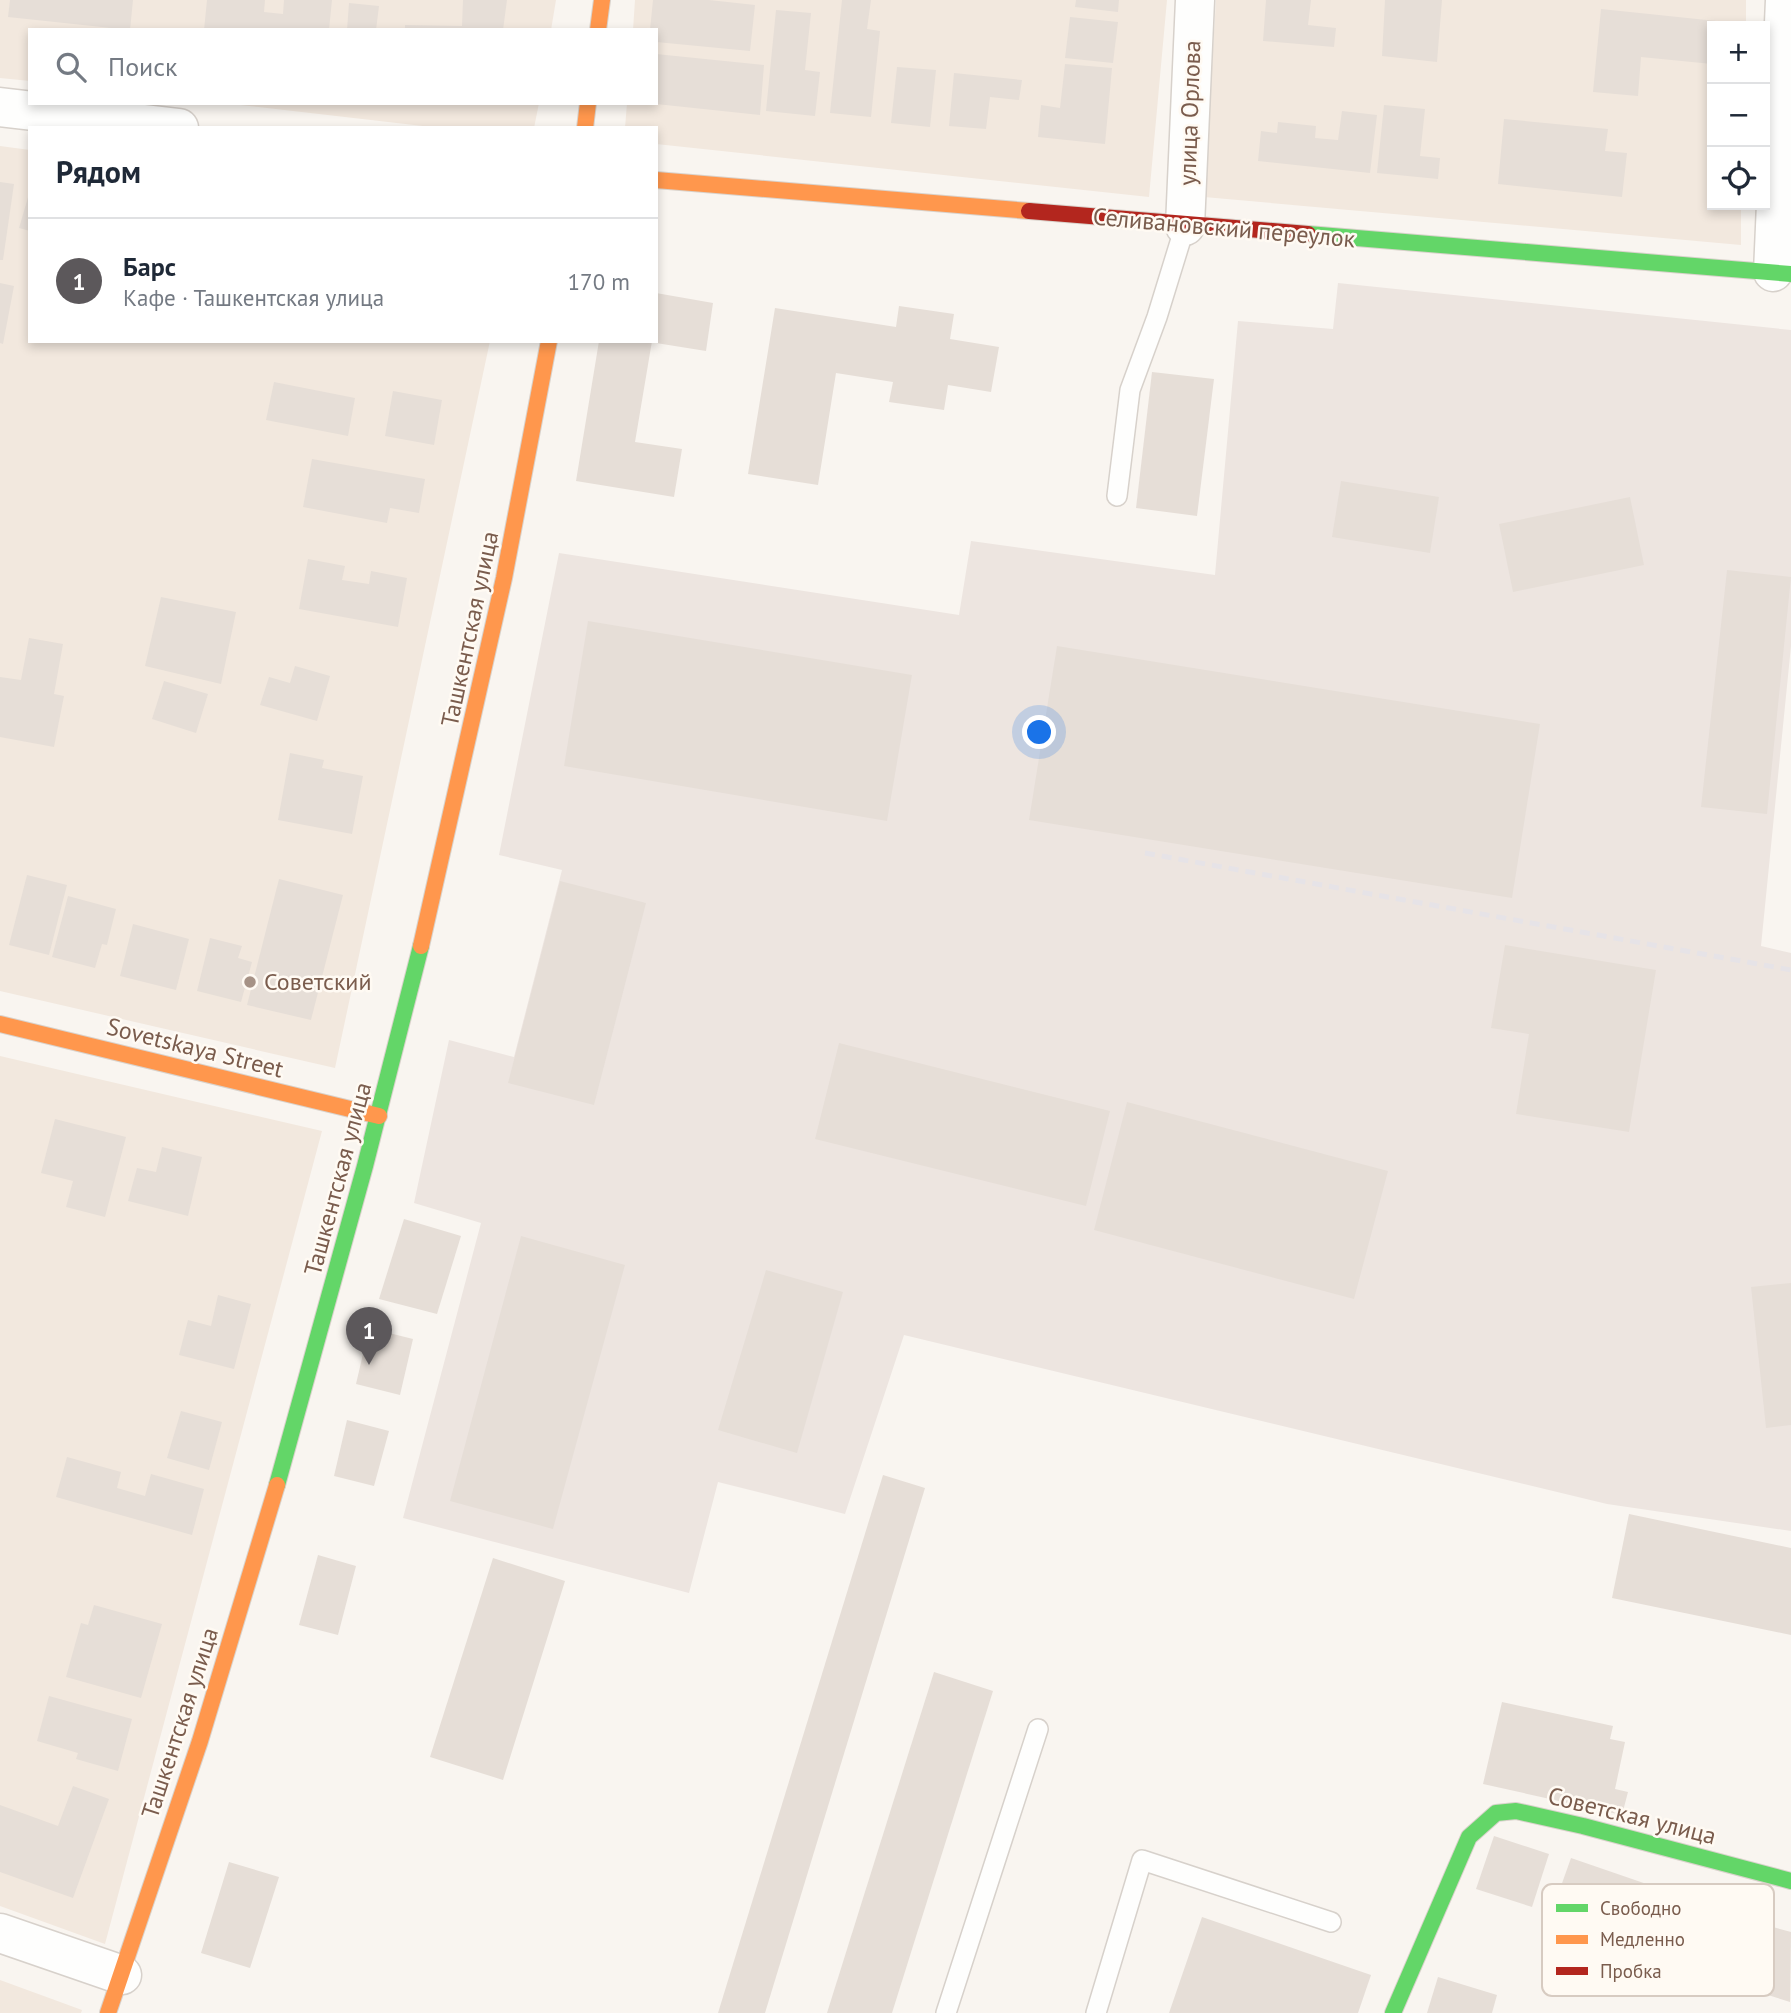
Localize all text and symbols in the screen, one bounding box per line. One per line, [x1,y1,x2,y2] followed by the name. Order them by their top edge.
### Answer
[1707,21,1770,210] map controls
[1707,21,1770,84] button: +
[28,28,658,105] search box
[1171,40,1208,186] street label: улица Орлова
[52,48,90,86] icon: search
[108,50,177,83] text: Поиск
[1707,84,1770,147] button: −
[1707,147,1770,210] button: locate
[56,152,141,191] text: Рядом
[1092,201,1357,254] street label: Селивановский переулок
[123,250,176,283] text: Барс
[72,267,86,296] text: 1
[568,267,630,296] text: 170 m
[123,283,384,312] text: Кафе · Ташкентская улица
[434,528,505,729] street label: Ташкентская улица
[1022,715,1056,749] your location
[264,966,372,997] place label: Советский
[242,974,258,990] marker: Советский
[103,1011,287,1084] street label: Sovetskaya Street
[297,1079,378,1279] street label: Ташкентская улица
[346,1307,392,1365] pin: 1
[134,1623,225,1822] street label: Ташкентская улица
[1545,1780,1719,1851] street label: Советская улица
[1542,1884,1774,1996] legend
[1600,1896,1682,1920] text: Свободно
[1600,1927,1685,1951] text: Медленно
[1600,1959,1662,1983] text: Пробка

